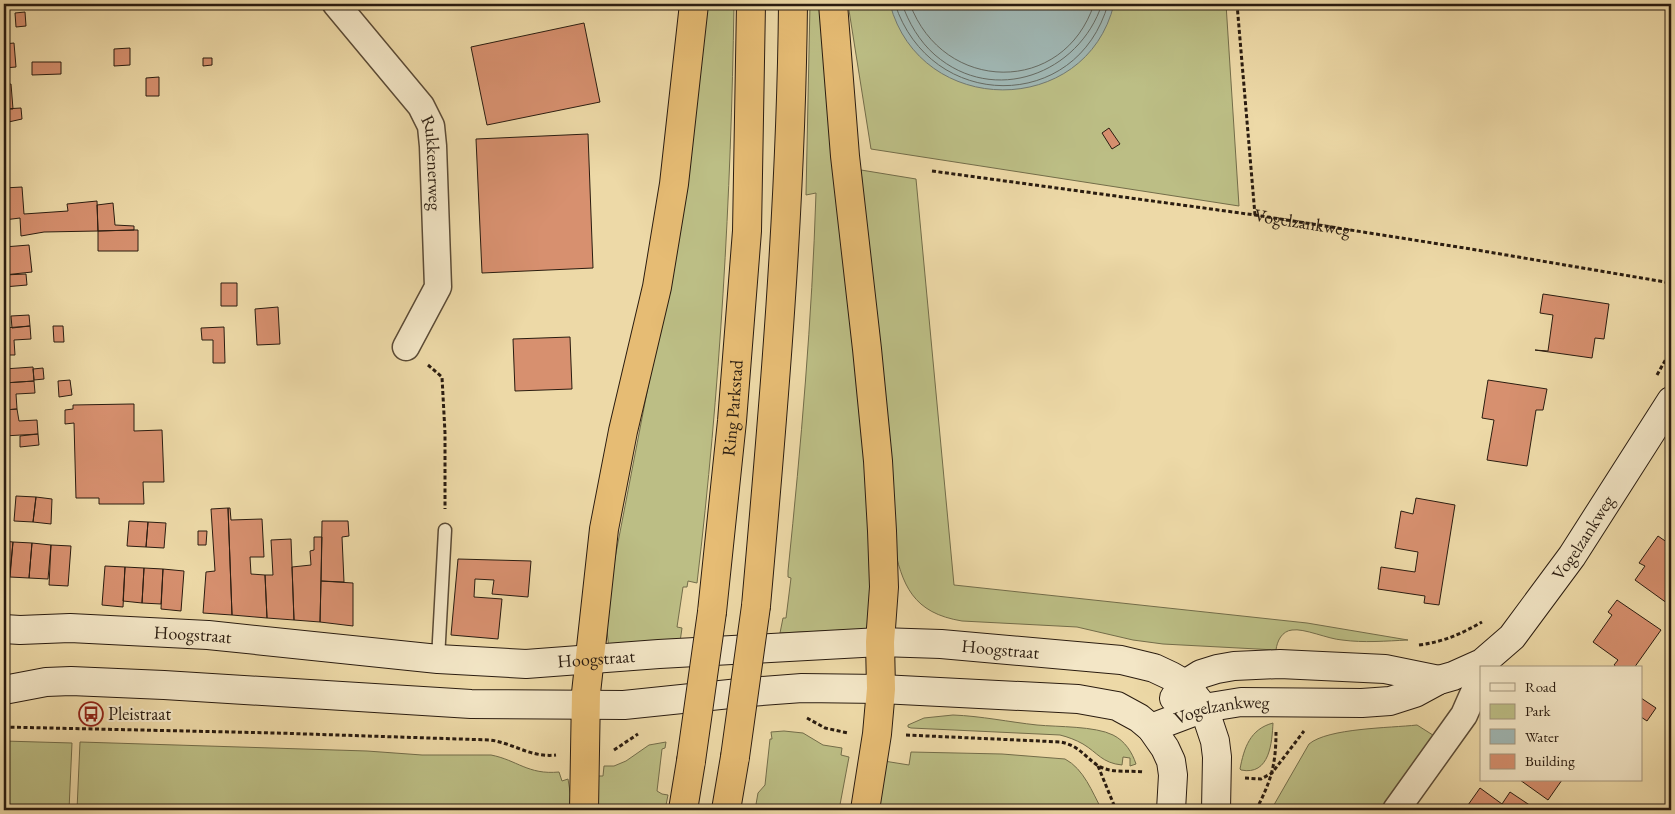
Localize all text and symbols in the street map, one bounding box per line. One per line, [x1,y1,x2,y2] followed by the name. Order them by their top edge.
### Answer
[416,111,447,211] street label: Rukkenerweg
[1253,203,1352,241] street label: Vogelzankweg
[716,358,748,457] street label: Ring Parkstad
[1546,490,1619,584] street label: Vogelzankweg
[153,620,233,648] street label: Hoogstraat
[961,634,1041,664] street label: Hoogstraat
[556,644,636,673] street label: Hoogstraat
[1480,666,1642,782] legend
[1525,677,1557,696] text: Road
[1171,690,1270,729] street label: Vogelzankweg
[78,701,104,727] bus stop icon: Pleistraat
[1525,701,1552,720] text: Park
[108,702,172,725] place label: Pleistraat
[1525,727,1559,746] text: Water
[1525,751,1575,770] text: Building

